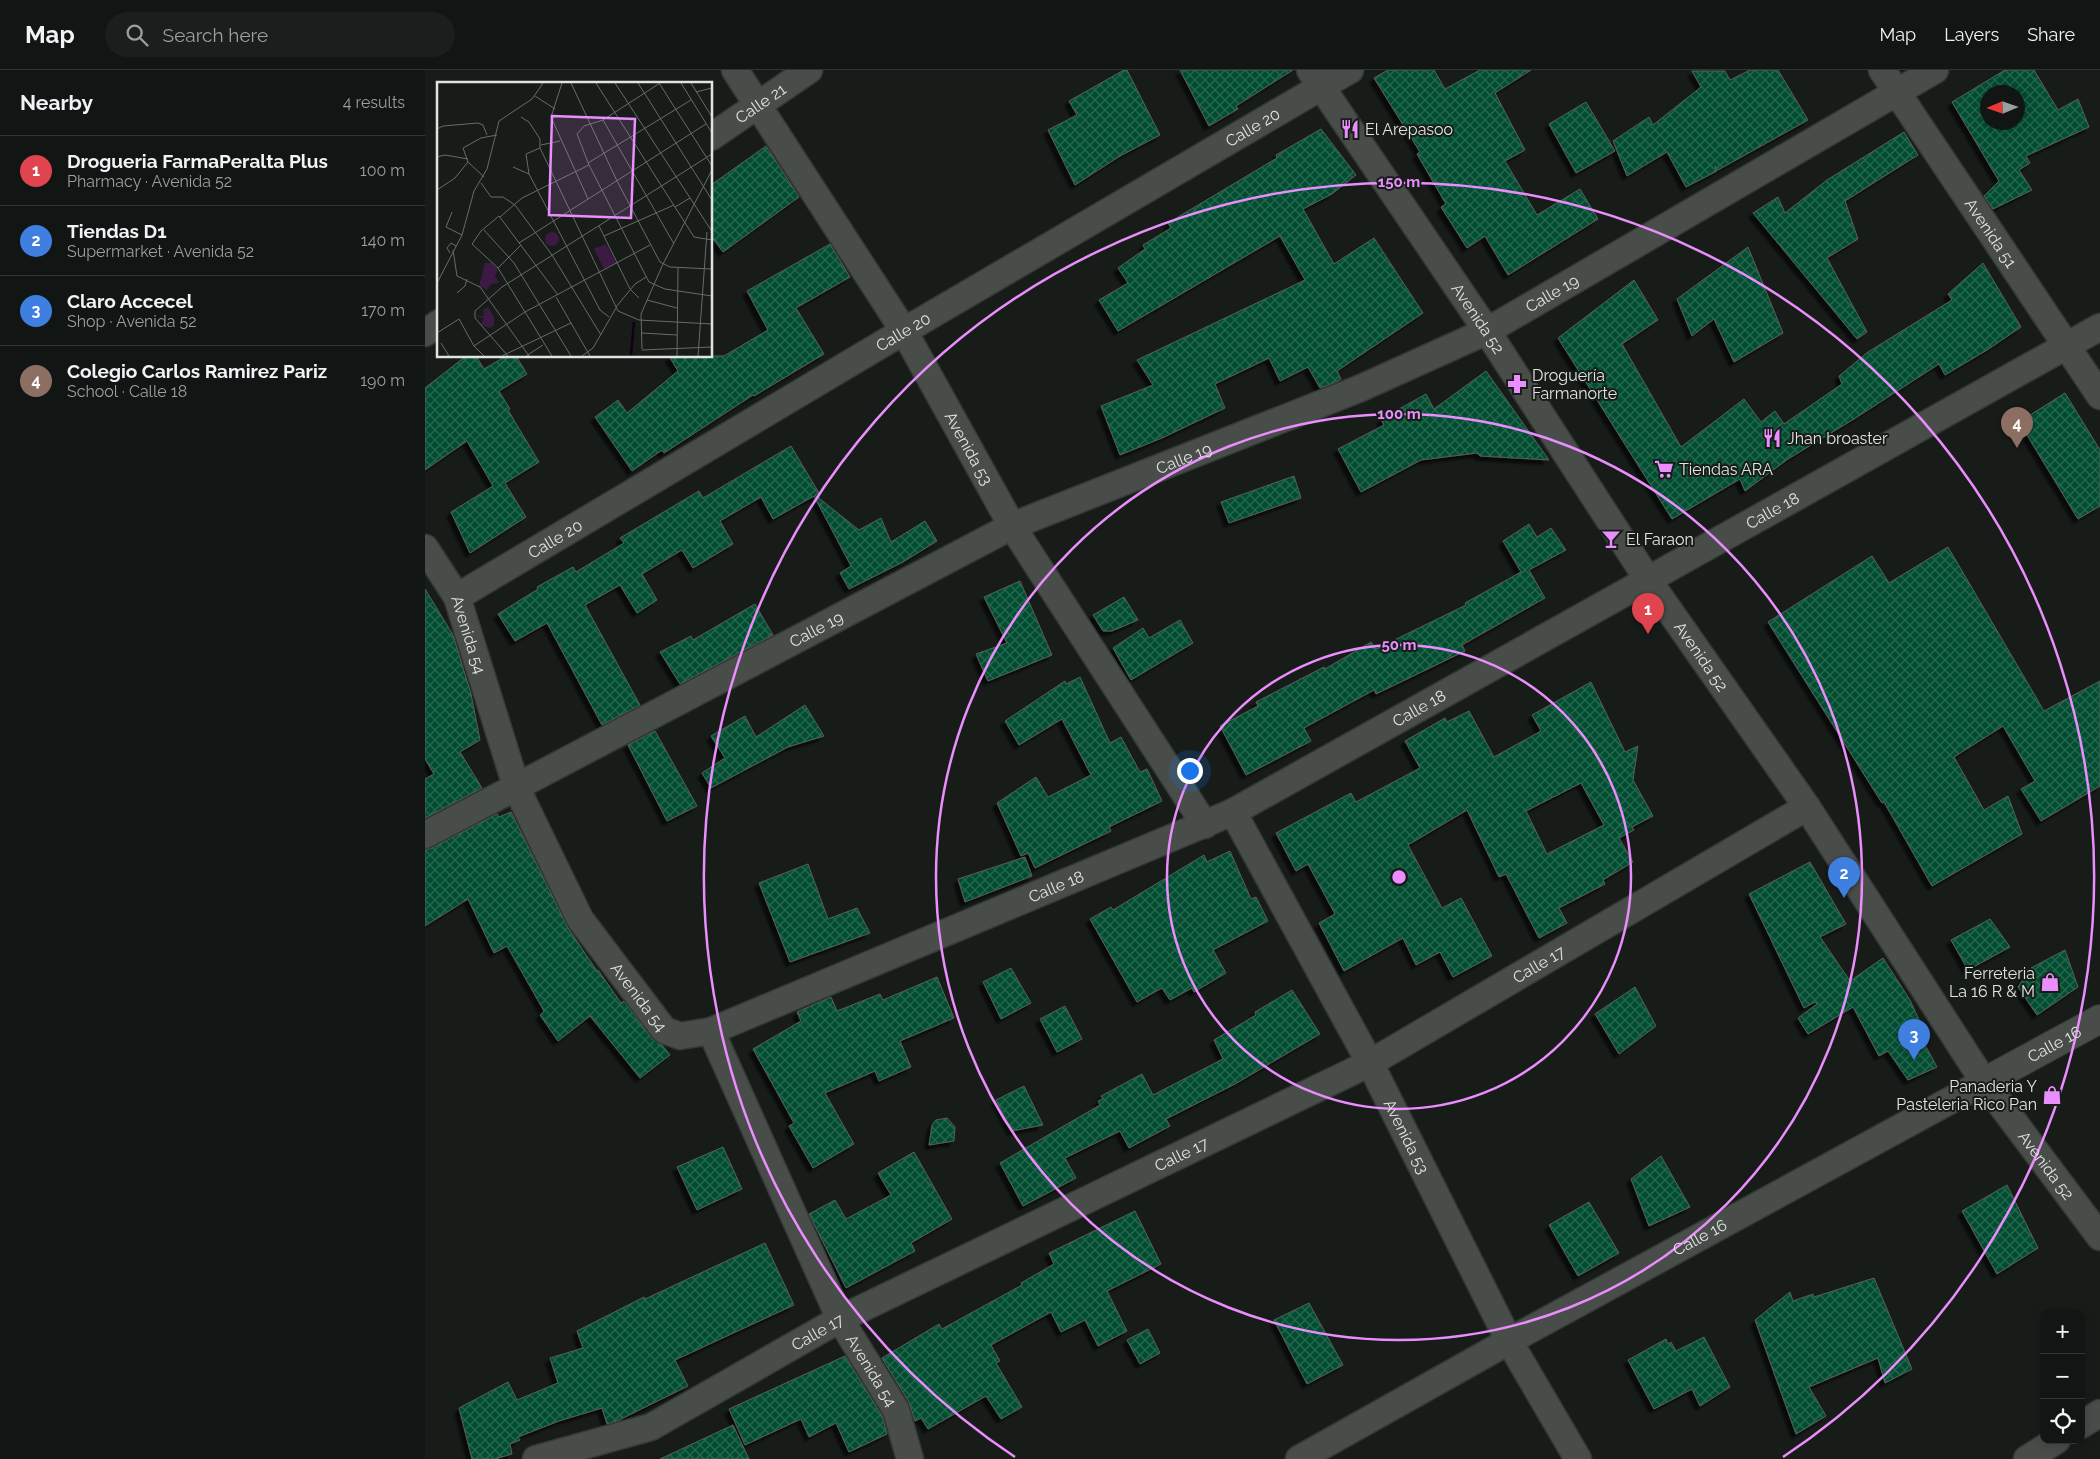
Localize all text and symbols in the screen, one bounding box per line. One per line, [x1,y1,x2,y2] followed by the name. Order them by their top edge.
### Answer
[105,12,455,57] search box
[25,20,75,49] text: Map
[123,21,151,49] icon: search
[163,24,268,46] text: Search here
[1880,24,1916,45] text: Map
[1944,24,1999,45] text: Layers
[2027,24,2075,45] text: Share
[732,80,790,128] street label: Calle 21
[437,82,713,358] inset map
[1980,85,2025,130] north arrow
[20,90,93,115] text: Nearby
[343,93,405,112] text: 4 results
[1222,104,1284,151] street label: Calle 20
[1339,118,1361,140] restaurant icon: El Arepasoo
[1365,120,1453,139] place label: El Arepasoo
[67,150,328,172] text: Drogueria FarmaPeralta Plus
[32,161,40,180] text: 1
[360,161,405,180] text: 100 m
[67,172,232,191] text: Pharmacy · Avenida 52
[1378,173,1420,191] text: 150 m
[1961,195,2021,272] street label: Avenida 51
[67,220,167,242] text: Tiendas D1
[31,231,41,250] text: 2
[361,231,405,250] text: 140 m
[67,242,254,261] text: Supermarket · Avenida 52
[1522,271,1582,317] street label: Calle 19
[1447,280,1508,357] street label: Avenida 52
[67,290,193,312] text: Claro Accecel
[32,301,40,320] text: 3
[361,301,405,320] text: 170 m
[873,309,934,356] street label: Calle 20
[67,312,197,331] text: Shop · Avenida 52
[67,360,327,382] text: Colegio Carlos Ramirez Pariz
[1532,366,1617,403] place label: Droguería Farmanorte
[31,371,41,390] text: 4
[360,371,405,390] text: 190 m
[1506,373,1528,395] pharmacy icon: Droguería Farmanorte
[67,382,187,401] text: School · Calle 18
[1377,405,1421,423] text: 100 m
[2001,407,2033,448] pin: 4
[941,409,996,488] street label: Avenida 53
[1761,427,1783,449] restaurant icon: Jhan broaster
[1787,429,1888,448] place label: Jhan broaster
[1153,439,1214,478] street label: Calle 19
[1653,458,1675,480] supermarket icon: Tiendas ARA
[1679,460,1773,479] place label: Tiendas ARA
[1743,488,1803,533] street label: Calle 18
[525,516,586,563] street label: Calle 20
[1600,528,1622,550] bar icon: El Faraon
[1626,530,1694,549] place label: El Faraon
[447,593,490,677] street label: Avenida 54
[1632,593,1664,634] pin: 1
[786,608,847,652] street label: Calle 19
[1670,618,1732,695] street label: Avenida 52
[1381,636,1417,654] text: 50 m
[1389,686,1449,731] street label: Calle 18
[1177,758,1203,784] your location
[1828,857,1860,898] pin: 2
[1026,867,1087,907] street label: Calle 18
[1390,868,1408,886] centre of rings
[1509,942,1569,987] street label: Calle 17
[607,959,671,1036] street label: Avenida 54
[1949,964,2035,1001] place label: Ferreteria La 16 R & M
[2039,971,2061,993] shop icon: Ferreteria La 16 R & M
[1898,1019,1930,1060] pin: 3
[2024,1022,2085,1067] street label: Calle 16
[1896,1077,2038,1114] place label: Panaderia Y Pasteleria Rico Pan
[2041,1084,2063,1106] shop icon: Panaderia Y Pasteleria Rico Pan
[1380,1096,1433,1177] street label: Avenida 53
[2014,1128,2078,1203] street label: Avenida 52
[1152,1133,1212,1176] street label: Calle 17
[1670,1215,1730,1260] street label: Calle 16
[2040,1309,2085,1444] map controls
[2040,1309,2085,1354] button: +
[788,1310,848,1355] street label: Calle 17
[842,1331,901,1410] street label: Avenida 54
[2040,1354,2085,1399] button: −
[2040,1399,2085,1444] button: locate

